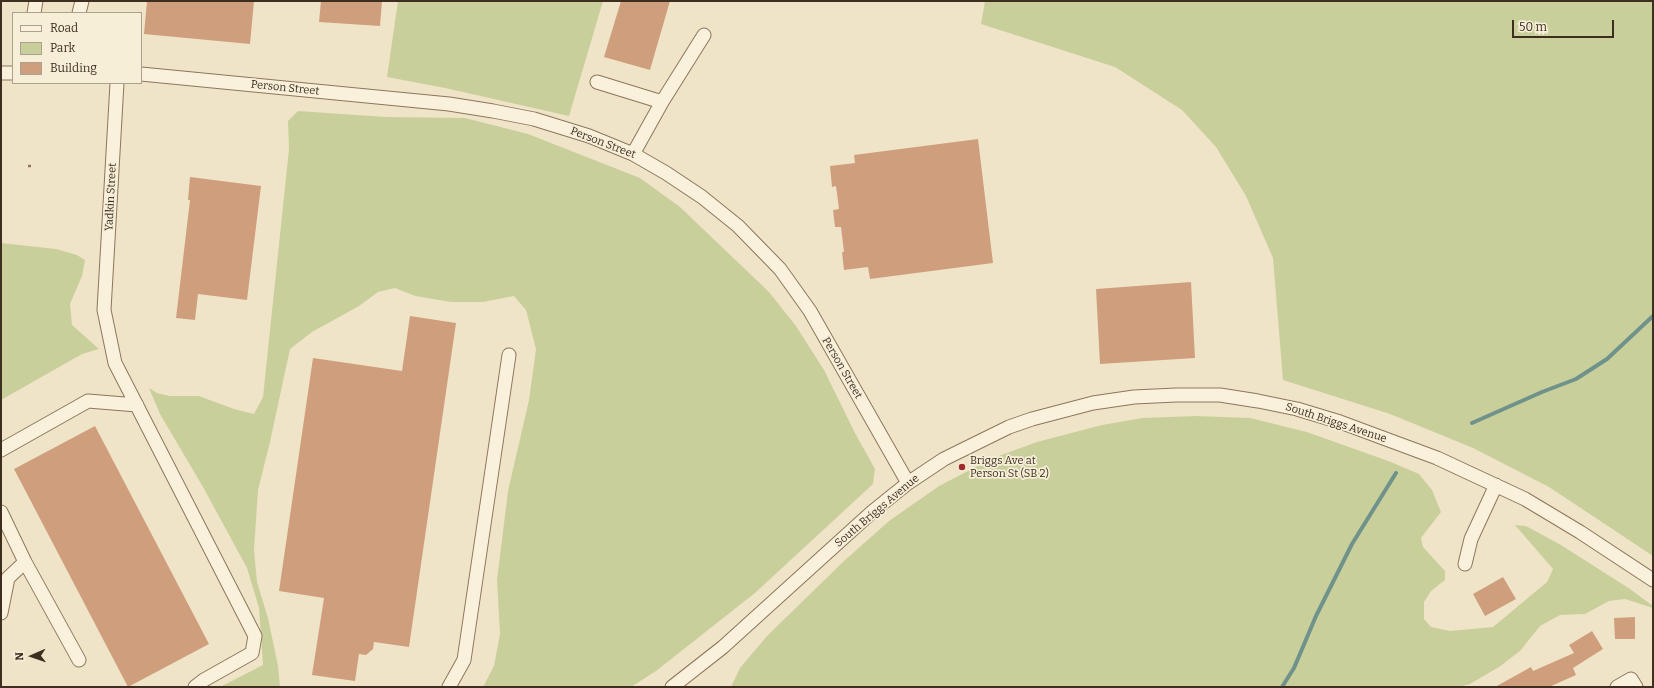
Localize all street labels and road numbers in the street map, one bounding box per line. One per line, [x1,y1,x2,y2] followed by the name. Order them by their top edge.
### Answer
[250,78,320,98] street label: Person Street
[568,124,638,162] street label: Person Street
[103,163,119,231] street label: Yadkin Street
[819,335,865,401] street label: Person Street
[1284,400,1388,446] street label: South Briggs Avenue
[832,472,922,550] street label: South Briggs Avenue

